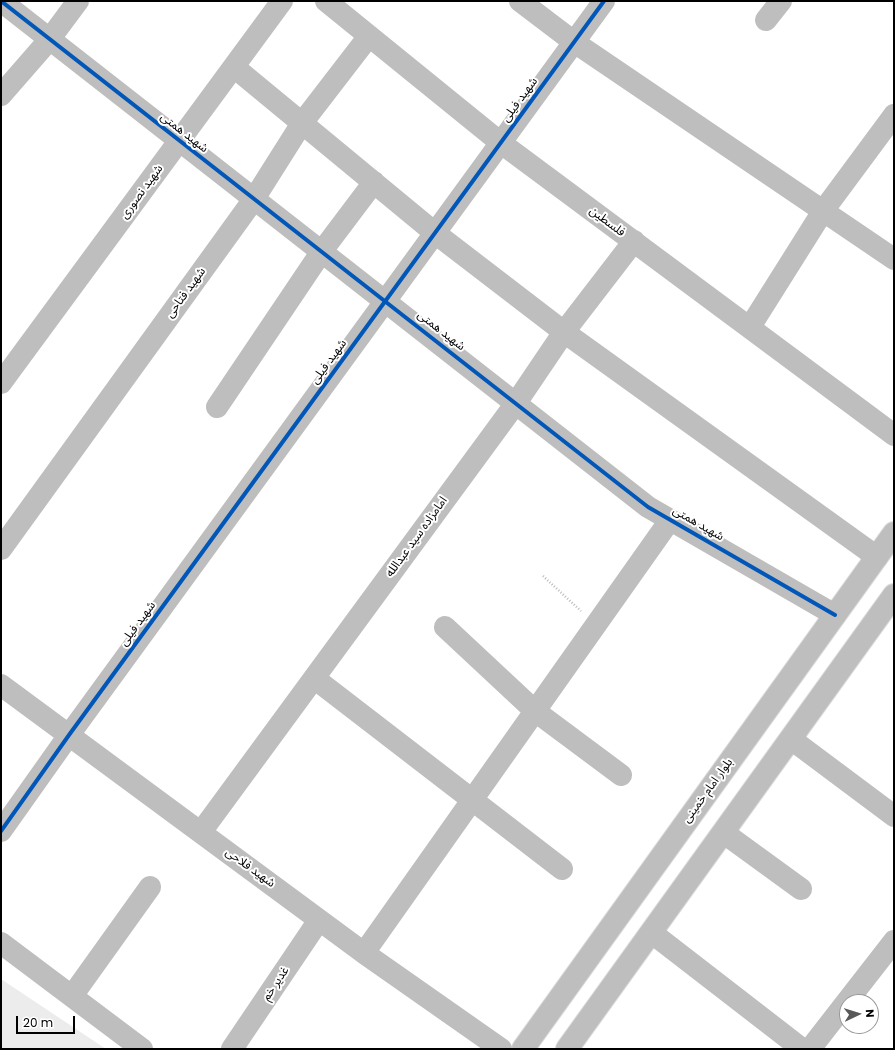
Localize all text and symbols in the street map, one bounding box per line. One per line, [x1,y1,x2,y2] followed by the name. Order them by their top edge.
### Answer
[499,75,541,125] street label: شهید فیلی
[157,110,211,156] street label: شهید همتی
[118,162,166,222] street label: شهید نصوری
[586,204,628,240] street label: فلسطین
[163,265,209,321] street label: شهید فتاحی
[414,308,468,354] street label: شهید همتی
[308,337,350,387] street label: شهید فیلی
[383,494,451,580] street label: امامزاده سید عبدالله
[670,504,726,544] street label: شهید همتی
[117,599,159,649] street label: شهید فیلی
[680,756,736,826] street label: بلوار امام خمینی
[222,845,278,891] street label: شهید فلاحی
[259,964,293,1004] street label: غدیر خم
[839,994,879,1034] north arrow
[18,1008,77,1034] scale bar
[862,1009,878,1018] text: N
[23,1014,53,1031] text: 20 m

